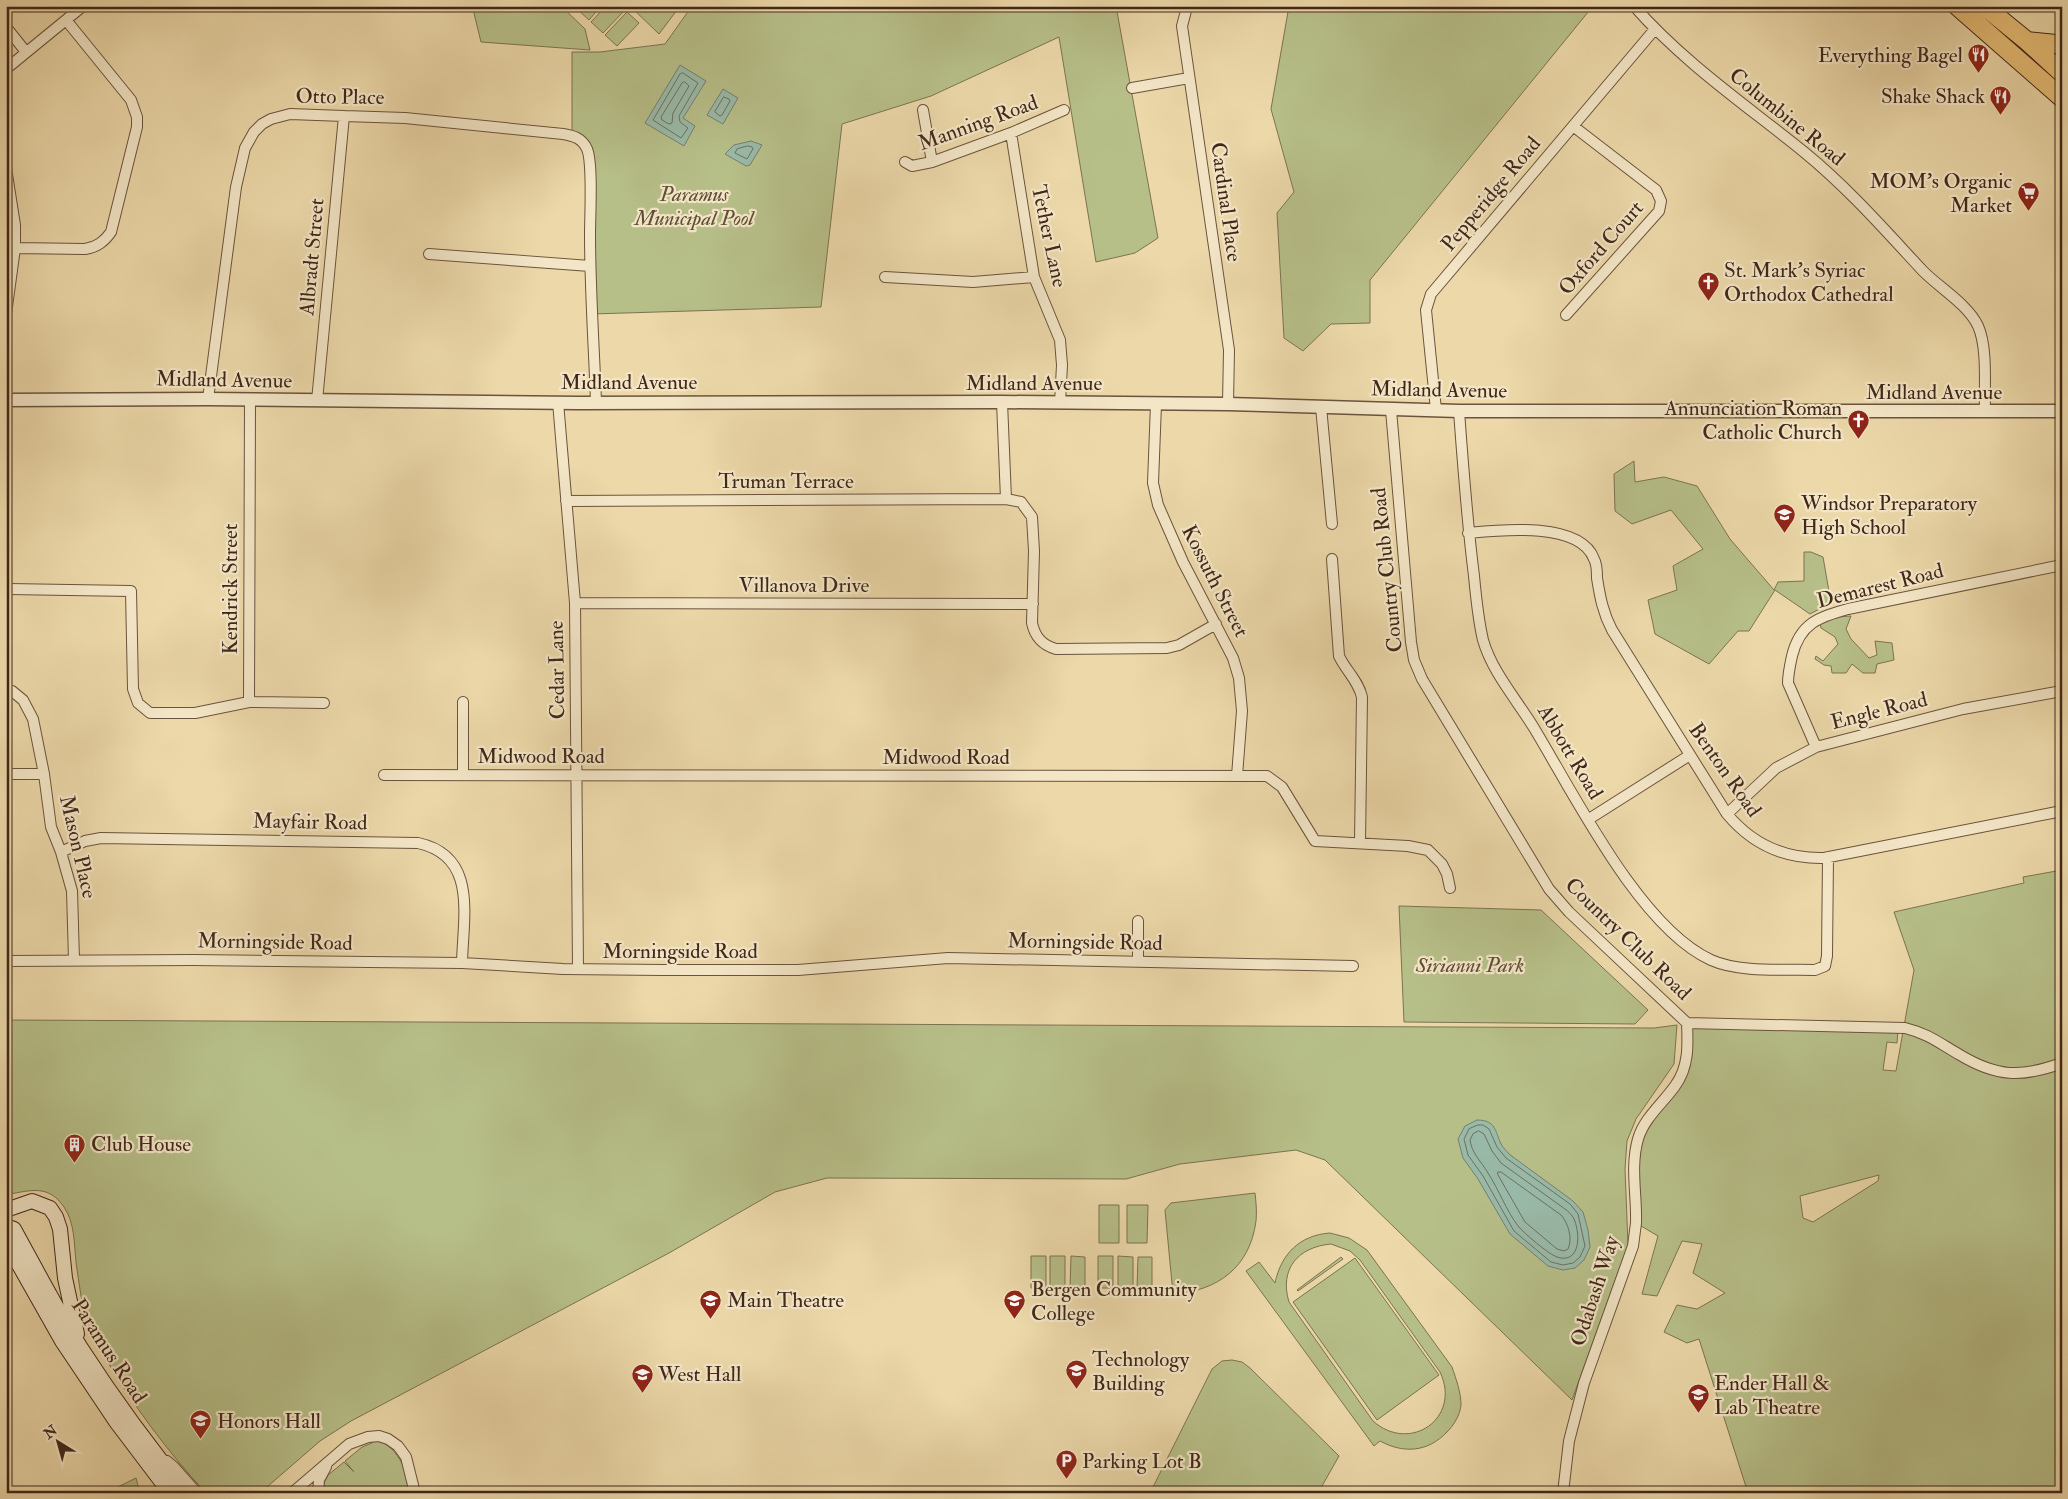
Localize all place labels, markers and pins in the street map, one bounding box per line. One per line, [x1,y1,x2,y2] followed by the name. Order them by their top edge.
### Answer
[1818,42,1964,69] place label: Everything Bagel
[1967,43,1991,74] restaurant icon: Everything Bagel
[1881,83,1985,110] place label: Shake Shack
[1989,84,2013,115] restaurant icon: Shake Shack
[1870,168,2013,219] place label: MOM's Organic Market
[2016,181,2040,212] supermarket icon: MOM's Organic Market
[1724,257,1894,308] place label: St. Mark's Syriac Orthodox Cathedral
[1696,270,1720,301] church icon: St. Mark's Syriac Orthodox Cathedral
[1664,395,1842,446] place label: Annunciation Roman Catholic Church
[1846,408,1870,439] church icon: Annunciation Roman Catholic Church
[1800,490,1978,541] place label: Windsor Preparatory High School
[1773,503,1797,534] school or university icon: Windsor Preparatory High School
[91,1131,191,1158] place label: Club House
[63,1132,87,1163] building icon: Club House
[1031,1276,1197,1327] place label: Bergen Community College
[727,1287,844,1314] place label: Main Theatre
[699,1288,723,1319] school or university icon: Main Theatre
[1003,1289,1027,1320] school or university icon: Bergen Community College
[1092,1346,1190,1397] place label: Technology Building
[1064,1359,1088,1390] school or university icon: Technology Building
[657,1361,742,1388] place label: West Hall
[630,1362,654,1393] school or university icon: West Hall
[1714,1370,1830,1421] place label: Ender Hall & Lab Theatre
[1686,1383,1710,1414] school or university icon: Ender Hall & Lab Theatre
[217,1408,322,1435] place label: Honors Hall
[189,1409,213,1440] school or university icon: Honors Hall
[1082,1448,1202,1475] place label: Parking Lot B
[1054,1449,1078,1480] parking icon: Parking Lot B

